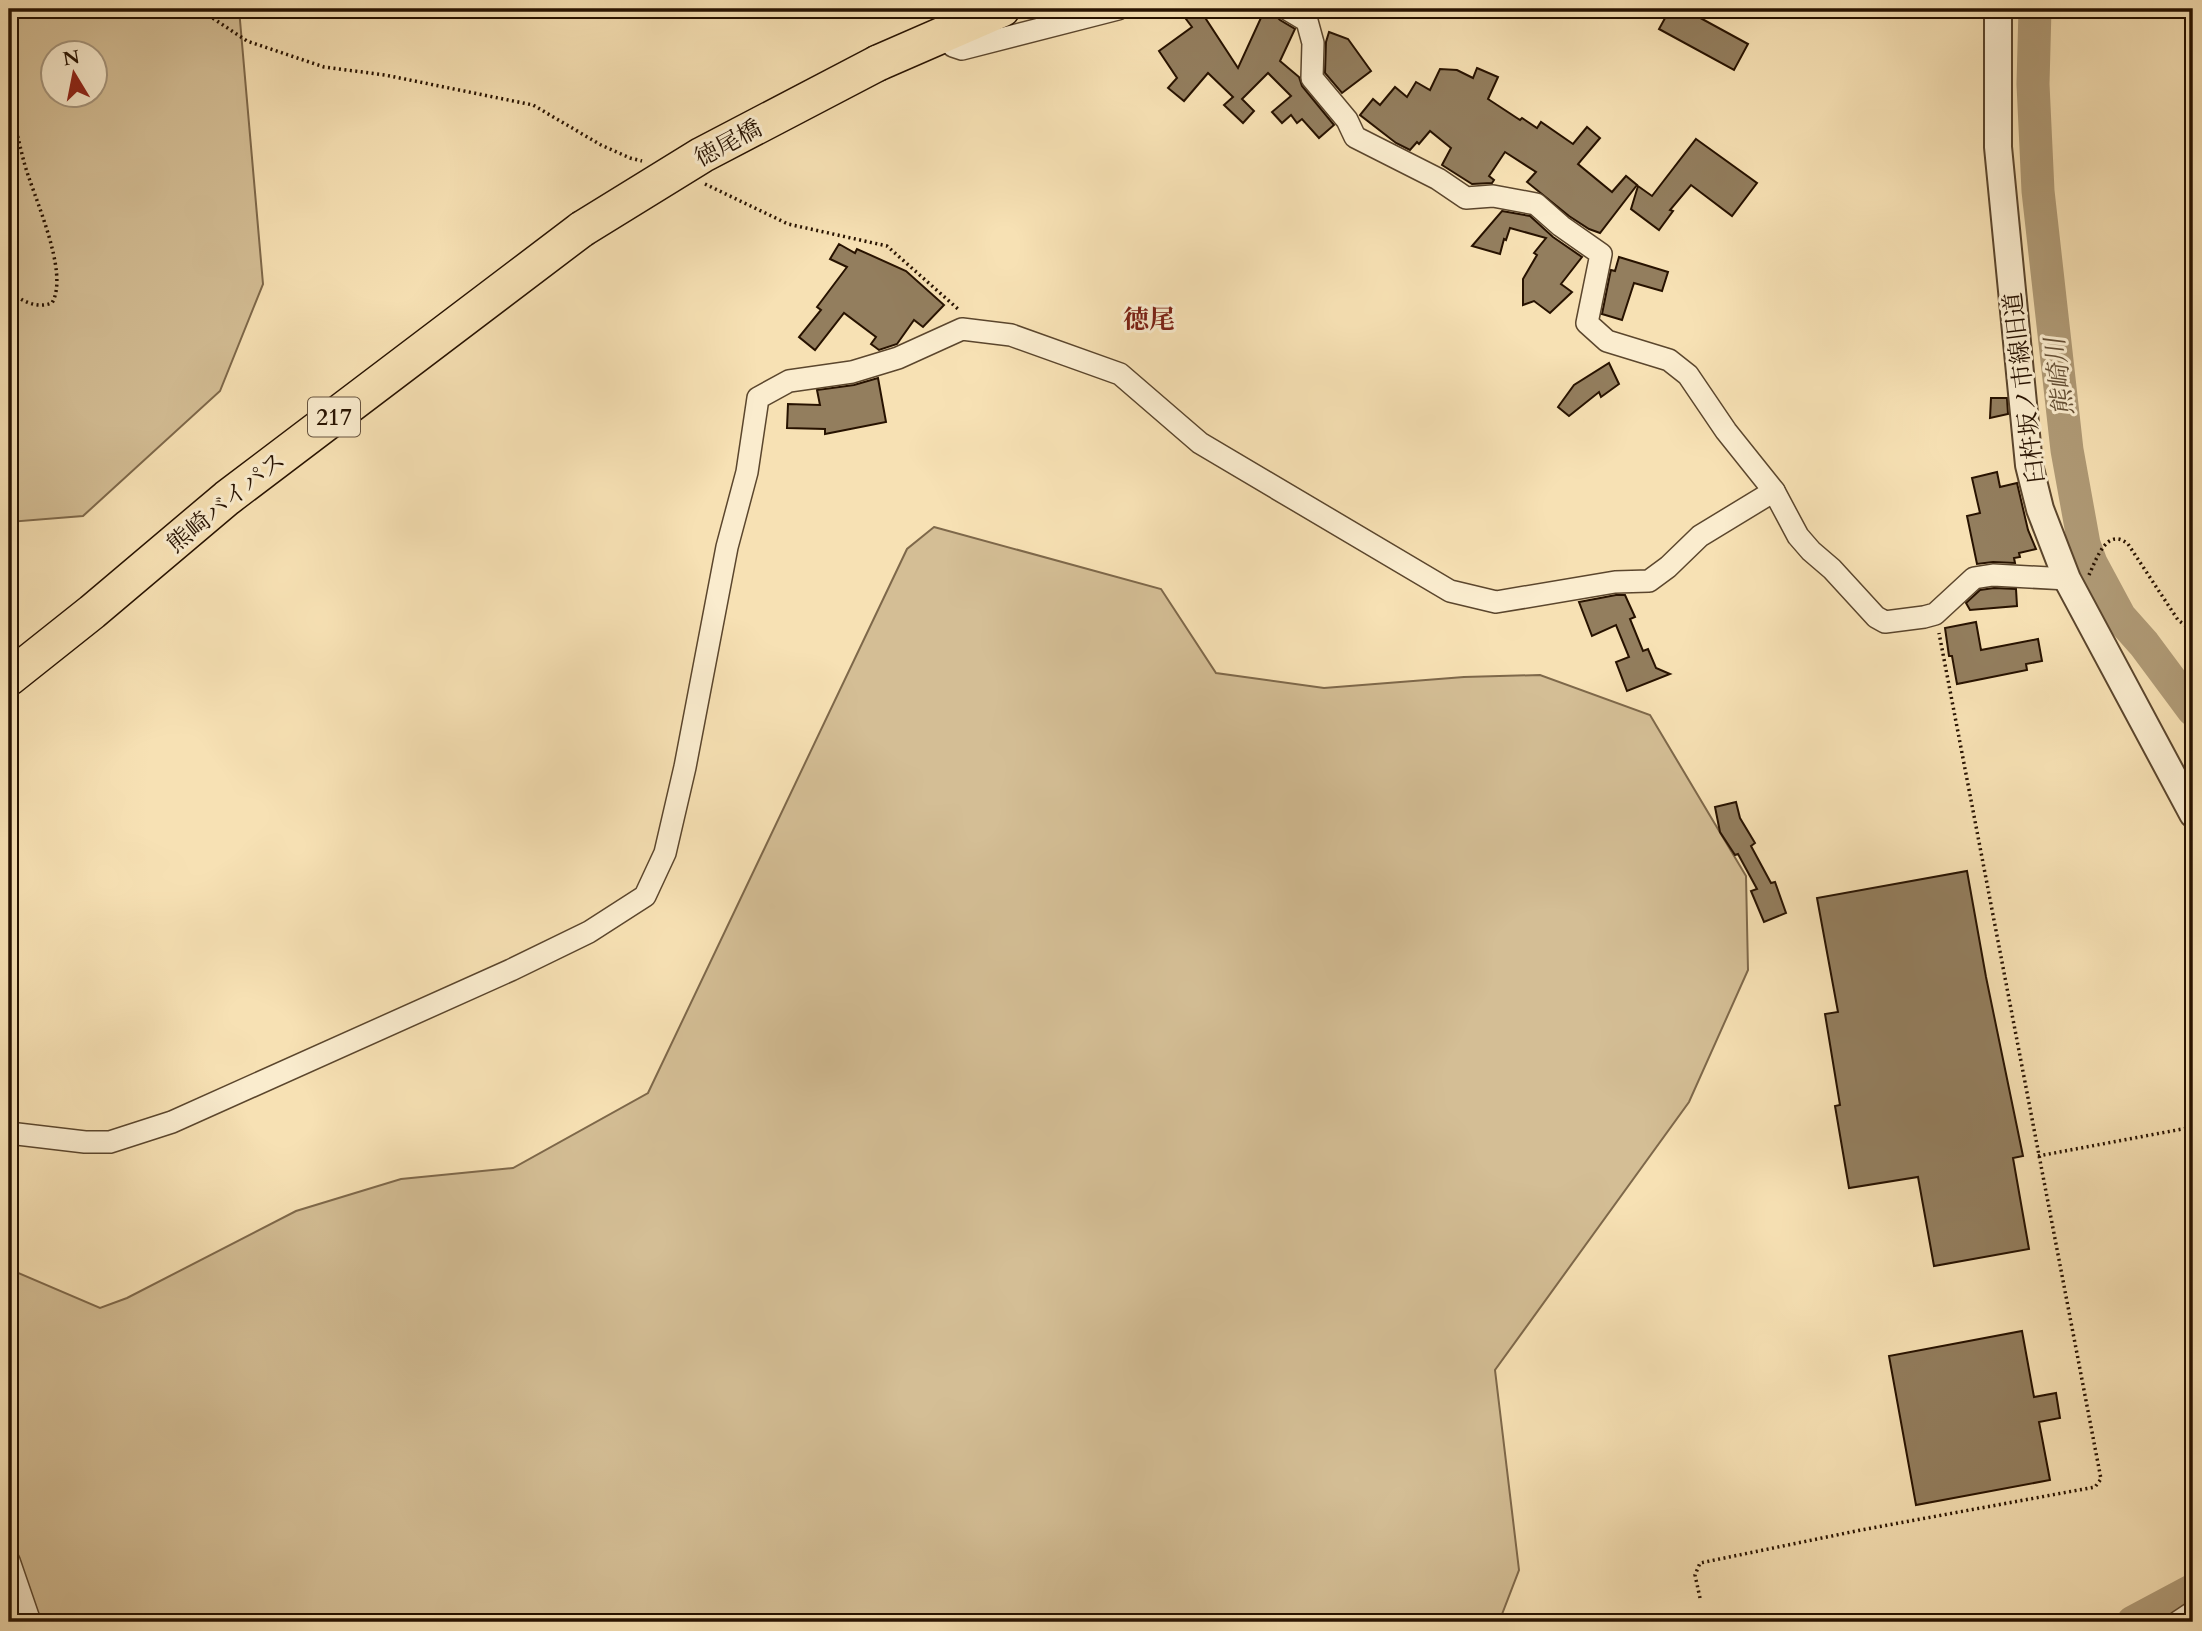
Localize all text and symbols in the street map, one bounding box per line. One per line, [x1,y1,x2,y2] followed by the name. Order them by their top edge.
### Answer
[38,38,108,108] north arrow
[61,44,82,72] text: N
[689,112,768,175] street label: 徳尾橋
[1996,291,2053,485] street label: 臼杵坂ノ市線旧道
[1123,302,1175,337] district label: 徳尾
[2037,333,2082,418] water label: 熊崎川
[308,398,360,436] road number: 217
[160,444,292,560] street label: 熊崎バイパス

